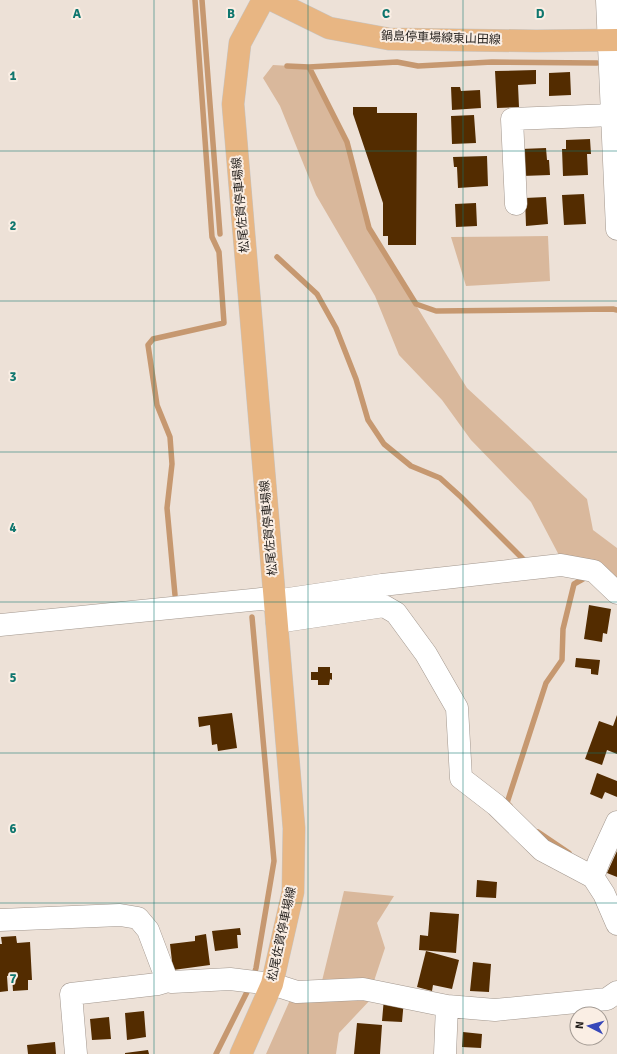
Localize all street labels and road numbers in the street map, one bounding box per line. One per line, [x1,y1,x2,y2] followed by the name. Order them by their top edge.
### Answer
[381,28,501,48] street label: 鍋島停車場線東山田線
[229,157,253,253] street label: 松尾佐賀停車場線
[257,480,281,576] street label: 松尾佐賀停車場線
[265,885,299,983] street label: 松尾佐賀停車場線

